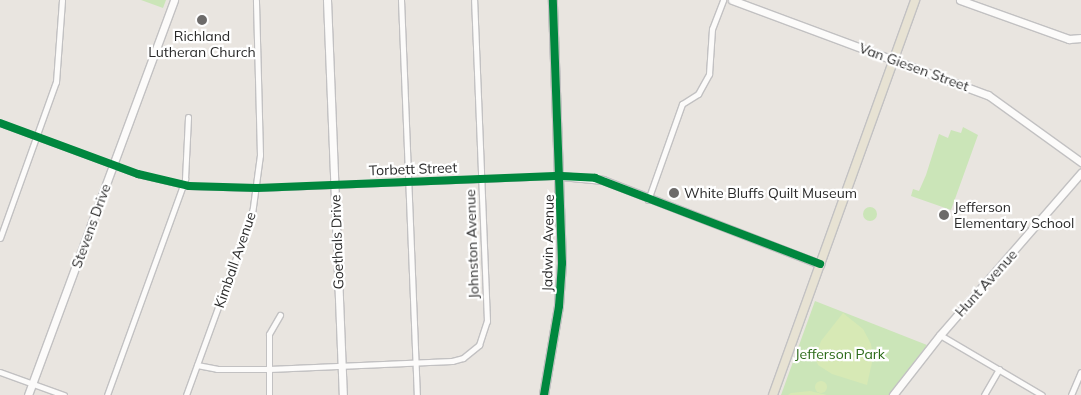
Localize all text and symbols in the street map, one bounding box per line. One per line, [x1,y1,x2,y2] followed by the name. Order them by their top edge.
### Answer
[196,14,208,26] marker: Richland Lutheran Church
[148,28,256,60] place label: Richland Lutheran Church
[857,39,971,95] street label: Van Giesen Street
[369,159,457,179] street label: Torbett Street
[68,181,114,271] street label: Stevens Drive
[684,185,857,201] place label: White Bluffs Quilt Museum
[668,187,680,199] marker: White Bluffs Quilt Museum
[462,189,482,299] street label: Johnston Avenue
[327,194,347,290] street label: Goethals Drive
[539,194,557,292] street label: Jadwin Avenue
[954,199,1074,232] place label: Jefferson Elementary School
[938,209,950,221] marker: Jefferson Elementary School
[211,210,259,310] street label: Kimball Avenue
[952,246,1020,320] street label: Hunt Avenue
[795,346,885,362] park label: Jefferson Park

